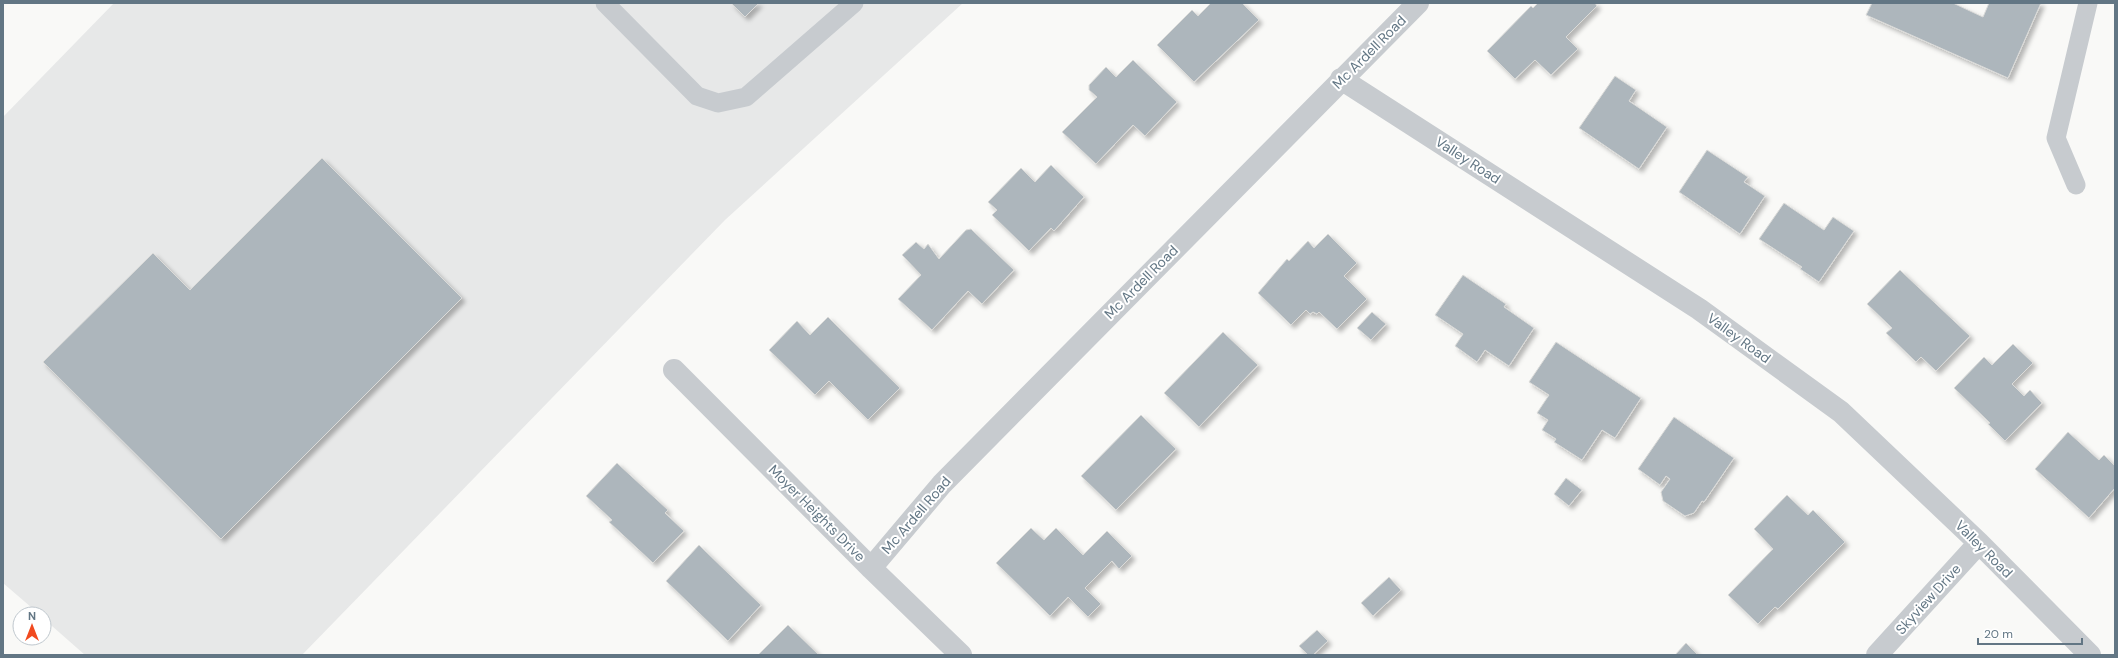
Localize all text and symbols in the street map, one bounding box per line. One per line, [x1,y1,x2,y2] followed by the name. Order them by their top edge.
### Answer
[1328,11,1410,93] street label: Mc Ardell Road
[1432,132,1504,188] street label: Valley Road
[1100,241,1182,323] street label: Mc Ardell Road
[1704,309,1774,367] street label: Valley Road
[765,461,869,565] street label: Moyer Heights Drive
[877,472,955,558] street label: Mc Ardell Road
[1951,516,2017,582] street label: Valley Road
[1892,560,1964,638] street label: Skyview Drive
[12,606,52,646] north arrow
[28,609,36,623] text: N
[1978,620,2082,646] scale bar
[1984,626,2013,642] text: 20 m

